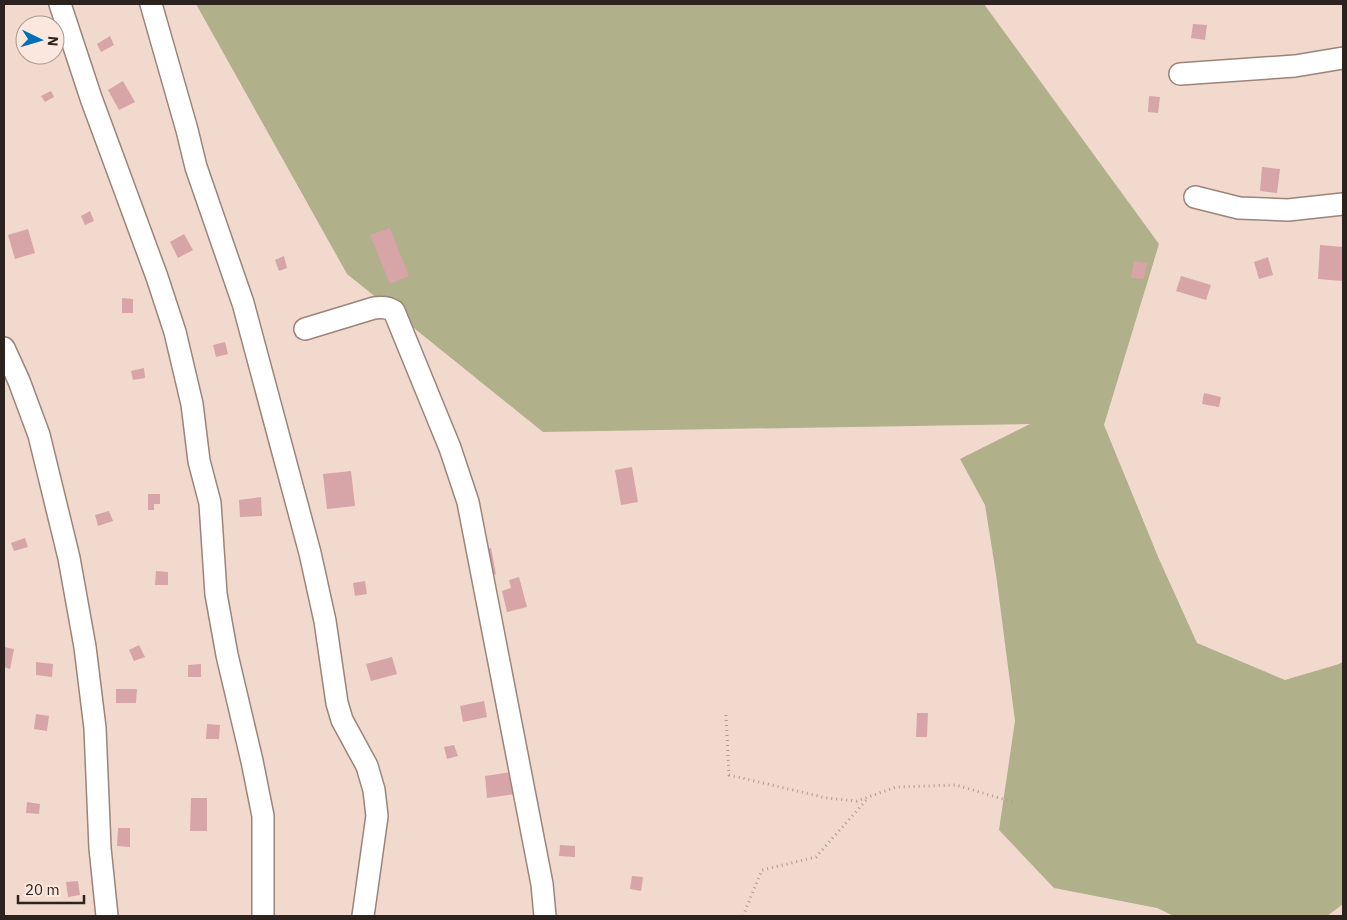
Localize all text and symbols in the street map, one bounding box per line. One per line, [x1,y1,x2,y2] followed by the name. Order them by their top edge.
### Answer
[15,15,65,65] north arrow
[44,35,62,47] text: N
[18,872,84,904] scale bar
[25,880,60,899] text: 20 m

